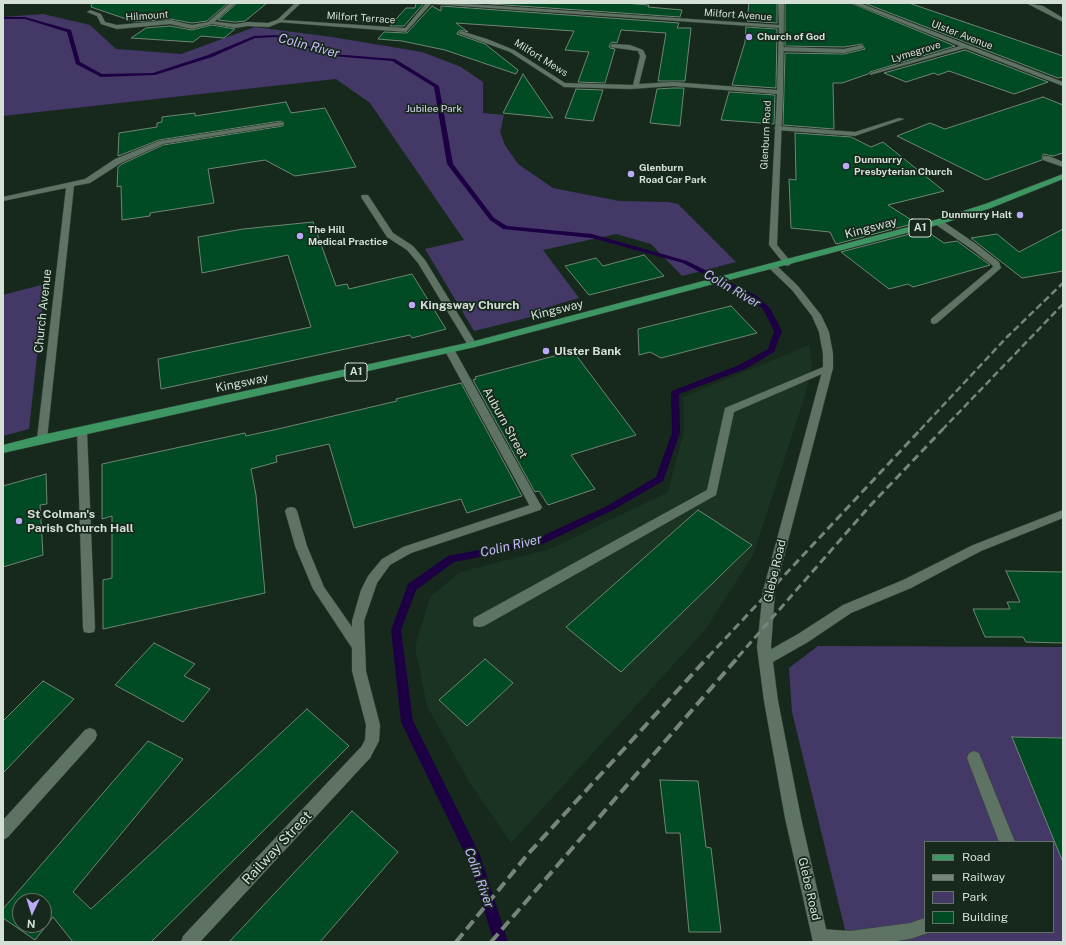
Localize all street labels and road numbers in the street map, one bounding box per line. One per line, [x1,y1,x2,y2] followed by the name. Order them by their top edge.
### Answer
[704,7,772,23] street label: Milfort Avenue
[125,9,169,23] street label: Hilmount
[326,10,396,26] street label: Milfort Terrace
[930,18,994,52] street label: Ulster Avenue
[512,37,570,79] street label: Milfort Mews
[890,39,942,65] street label: Lymegrove
[758,100,774,170] street label: Glenburn Road
[843,214,899,242] street label: Kingsway
[909,219,931,237] road number: A1
[31,268,55,354] street label: Church Avenue
[529,297,585,323] street label: Kingsway
[345,363,367,381] road number: A1
[214,370,270,396] street label: Kingsway
[479,385,531,461] street label: Auburn Street
[761,538,789,604] street label: Glebe Road
[239,808,315,888] street label: Railway Street
[795,856,823,922] street label: Glebe Road

